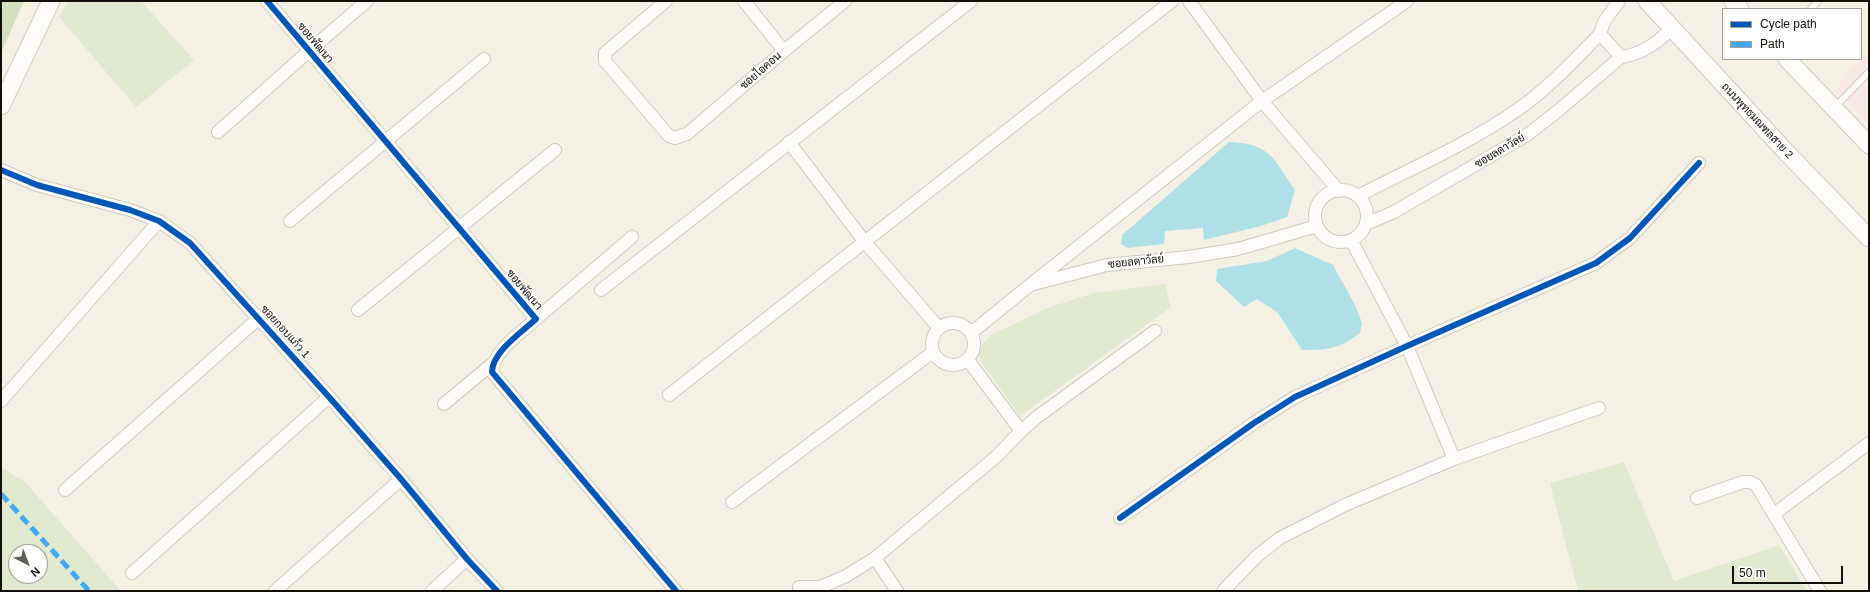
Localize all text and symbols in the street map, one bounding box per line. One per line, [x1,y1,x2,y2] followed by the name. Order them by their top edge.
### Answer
[1722,8,1862,60] legend
[1760,17,1817,31] text: Cycle path
[294,20,336,66] street label: ซอยพัฒนา
[1760,37,1785,51] text: Path
[738,49,784,93] street label: ซอยไอคอน
[1718,80,1796,162] street label: ถนนพุทธมณฑลสาย 2
[1473,131,1527,171] street label: ซอยลดาวัลย์
[1107,253,1165,271] street label: ซอยลดาวัลย์
[503,267,545,313] street label: ซอยพัฒนา
[258,303,312,361] street label: ซอยกอบแก้ว 1
[8,544,48,584] north arrow
[1734,558,1845,584] scale bar
[28,565,42,579] text: N
[1739,566,1766,580] text: 50 m

